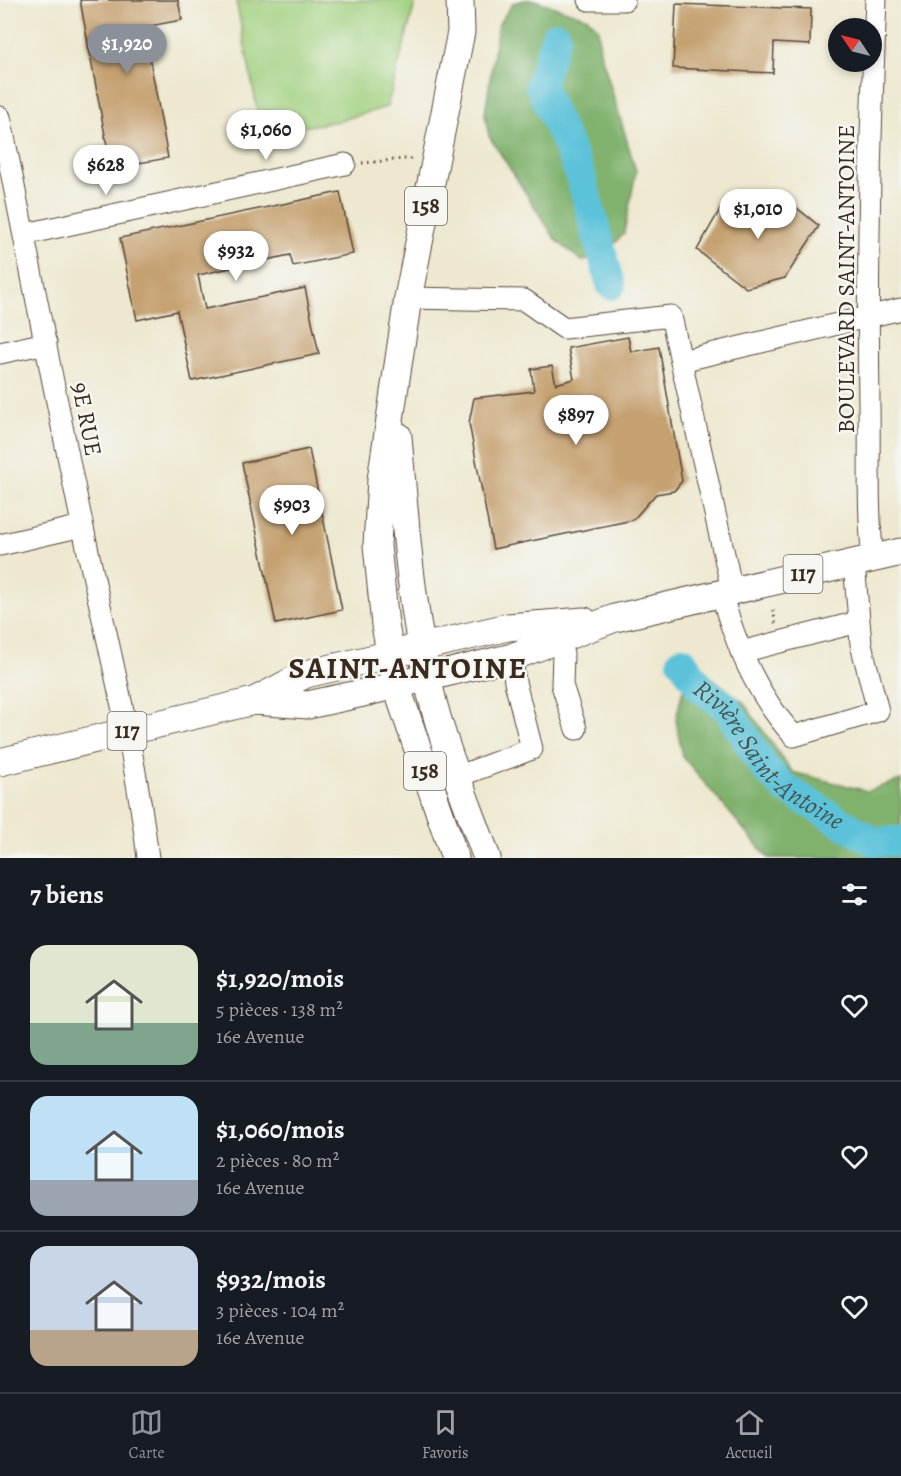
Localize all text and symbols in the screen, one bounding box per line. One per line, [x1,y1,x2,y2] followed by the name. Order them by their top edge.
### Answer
[828,18,882,72] north arrow
[828,18,882,72] map controls
[78,24,176,75] pin: $1,920
[102,30,152,57] text: $1,920
[217,110,315,161] pin: $1,060
[240,116,292,143] text: $1,060
[830,125,862,433] street label: BOULEVARD SAINT-ANTOINE
[70,145,142,196] pin: $628
[87,151,125,178] text: $628
[405,187,447,225] road number: 158
[709,189,807,240] pin: $1,010
[733,195,783,222] text: $1,010
[200,231,272,282] pin: $932
[218,237,254,264] text: $932
[64,379,110,459] street label: 9E RUE
[540,395,612,446] pin: $897
[558,401,594,428] text: $897
[256,485,328,536] pin: $903
[273,491,311,518] text: $903
[784,555,822,593] road number: 117
[288,648,528,688] district label: SAINT-ANTOINE
[686,671,851,838] water label: Rivière Saint-Antoine
[108,712,146,750] road number: 117
[404,752,446,790] road number: 158
[30,877,104,912] text: 7 biens
[838,878,871,911] icon: filters
[216,961,344,996] text: $1,920/mois
[78,969,150,1041] icon: home
[838,989,871,1022] icon: heart
[216,996,343,1023] text: 5 pièces · 138 m²
[216,1023,305,1050] text: 16e Avenue
[216,1112,345,1147] text: $1,060/mois
[78,1120,150,1192] icon: home
[838,1140,871,1173] icon: heart
[216,1147,339,1174] text: 2 pièces · 80 m²
[216,1174,305,1201] text: 16e Avenue
[216,1262,326,1297] text: $932/mois
[78,1270,150,1342] icon: home
[838,1290,871,1323] icon: heart
[216,1297,344,1324] text: 3 pièces · 104 m²
[216,1324,305,1351] text: 16e Avenue
[129,1406,165,1464] tab: Carte
[422,1406,468,1464] tab: Favoris
[726,1406,772,1464] tab: Accueil

